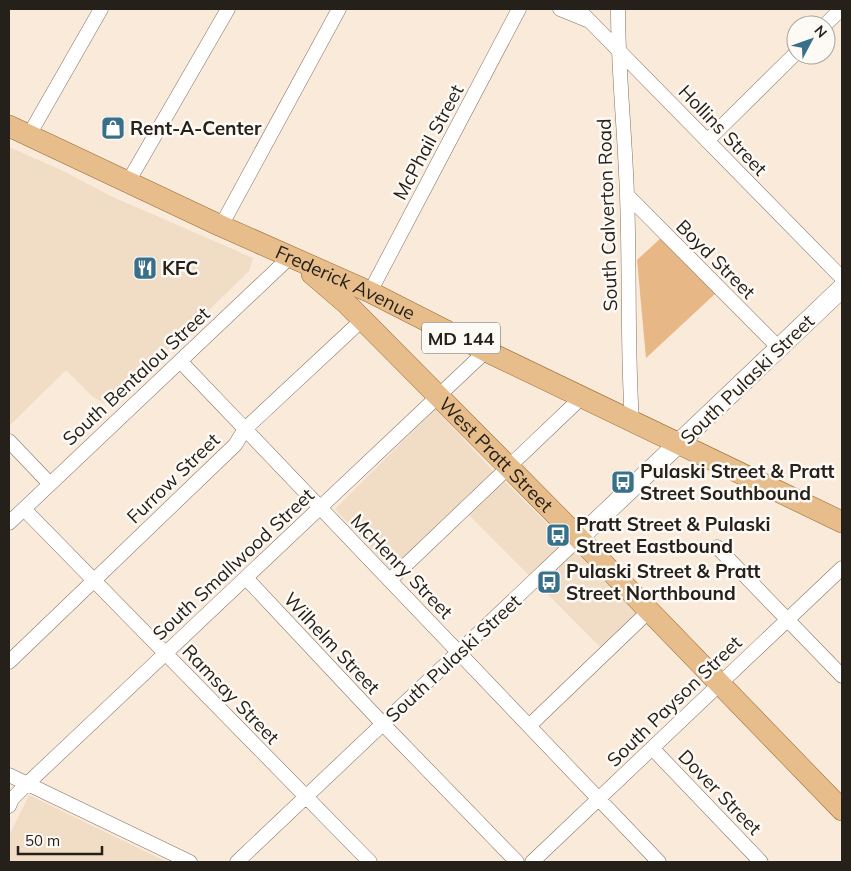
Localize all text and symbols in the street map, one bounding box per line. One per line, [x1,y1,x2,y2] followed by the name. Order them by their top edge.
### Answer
[786,15,836,65] north arrow
[811,22,831,41] text: N
[388,80,469,204] street label: McPhail Street
[674,80,773,181] street label: Hollins Street
[100,115,126,141] shop icon: Rent-A-Center
[130,116,262,140] place label: Rent-A-Center
[592,118,622,312] street label: South Calverton Road
[671,214,761,304] street label: Boyd Street
[272,240,419,325] street label: Frederick Avenue
[132,255,158,281] restaurant icon: KFC
[162,256,198,280] place label: KFC
[57,301,215,450] street label: South Bentalou Street
[675,309,819,449] street label: South Pulaski Street
[422,322,500,353] road number: MD 144
[434,392,559,517] street label: West Pratt Street
[122,428,225,528] street label: Furrow Street
[640,459,834,505] place label: Pulaski Street & Pratt Street Southbound
[610,469,636,495] bus stop icon: Pulaski Street & Pratt Street Southbound
[147,483,319,645] street label: South Smallwood Street
[346,508,458,624] street label: McHenry Street
[576,512,770,558] place label: Pratt Street & Pulaski Street Eastbound
[545,522,571,548] bus stop icon: Pratt Street & Pulaski Street Eastbound
[566,559,760,605] place label: Pulaski Street & Pratt Street Northbound
[536,569,562,595] bus stop icon: Pulaski Street & Pratt Street Northbound
[279,587,385,699] street label: Wilhelm Street
[380,589,526,727] street label: South Pulaski Street
[601,630,747,772] street label: South Payson Street
[177,639,285,749] street label: Ramsay Street
[673,744,767,840] street label: Dover Street
[18,824,101,856] scale bar
[25,831,60,850] text: 50 m

